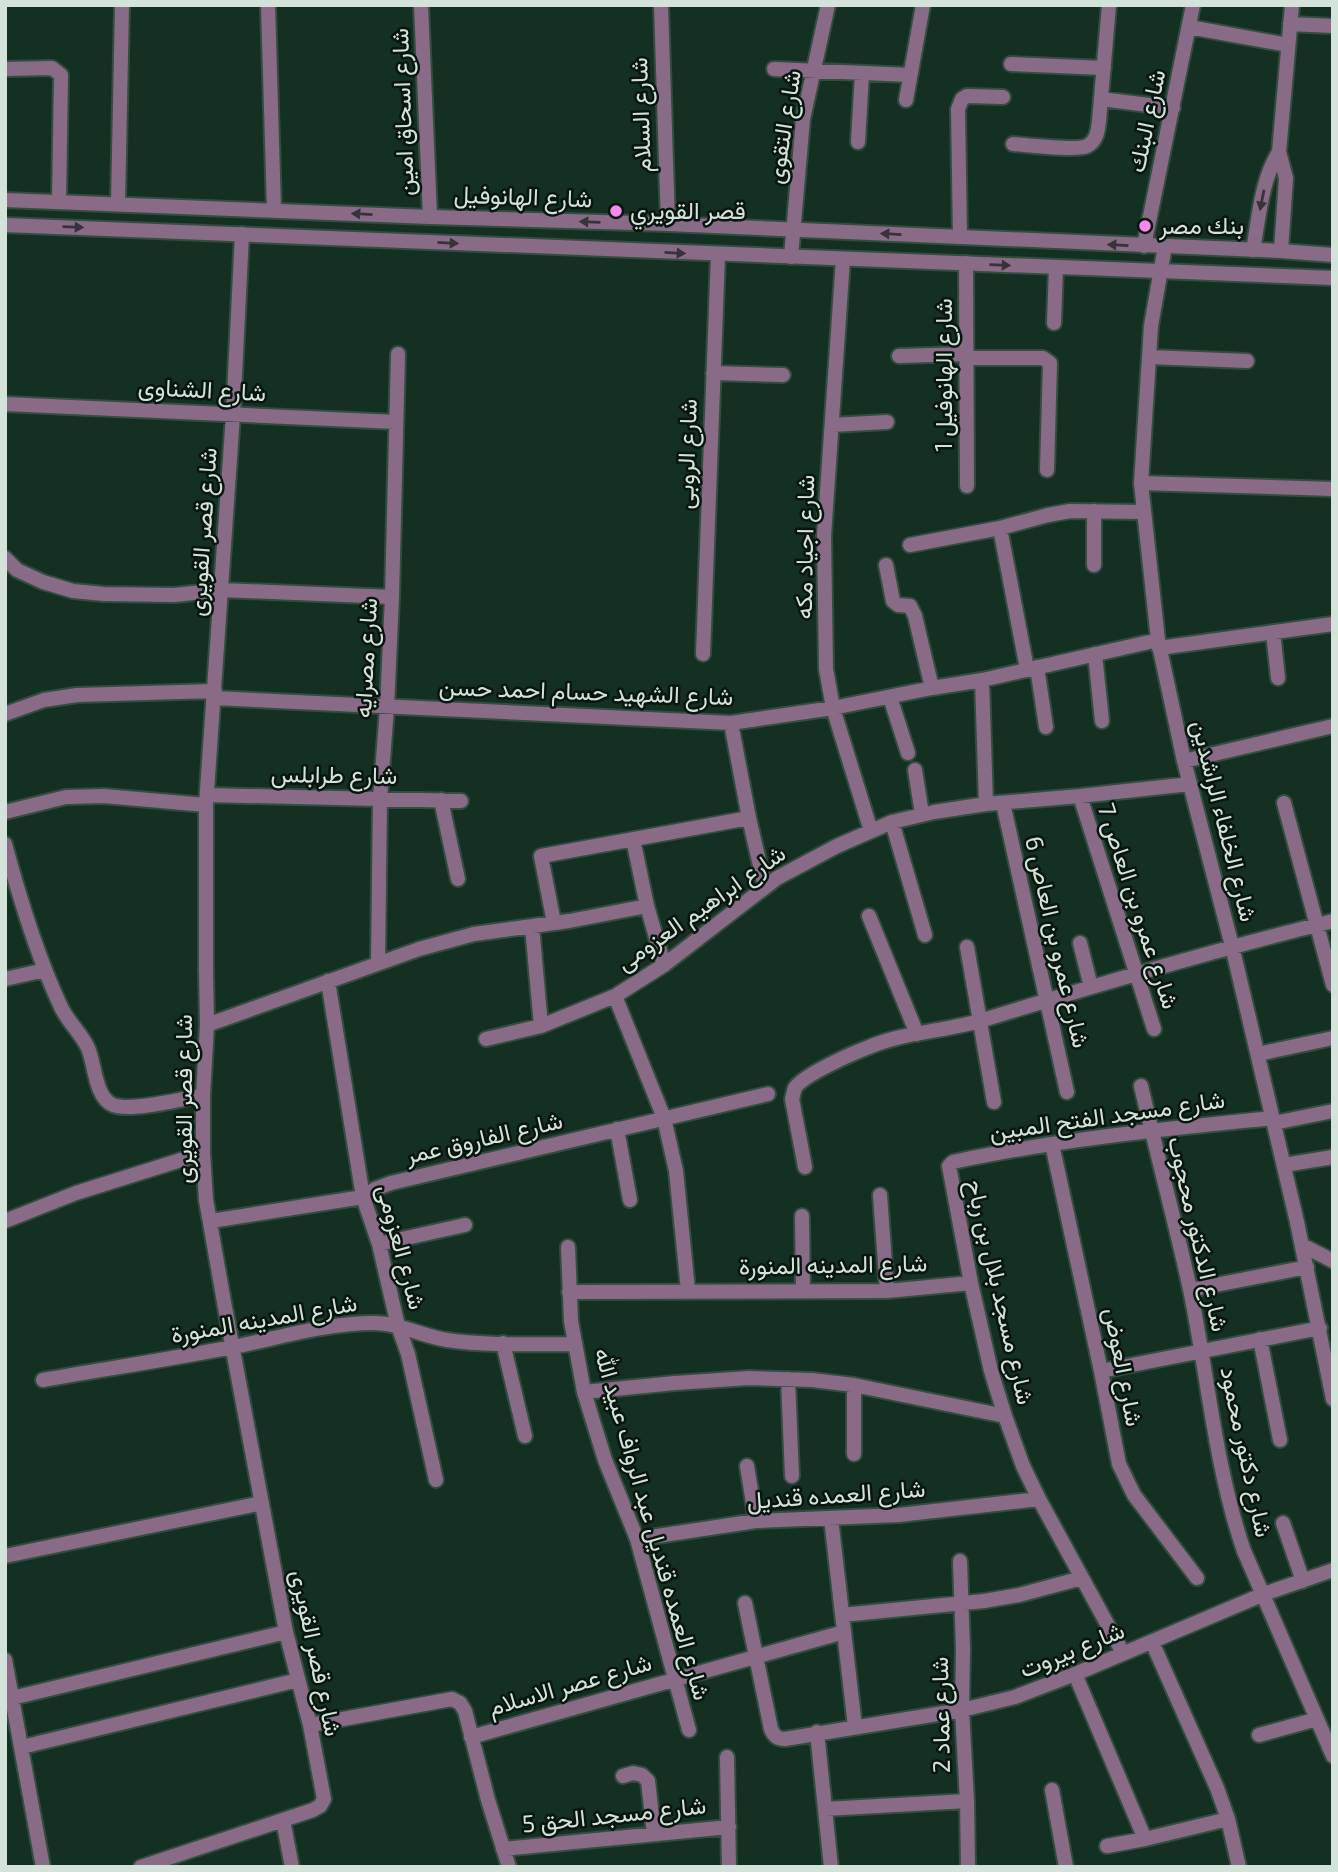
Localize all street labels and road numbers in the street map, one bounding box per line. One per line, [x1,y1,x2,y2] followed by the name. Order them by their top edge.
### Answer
[384,28,422,196] street label: شارع اسحاق امين
[623,57,659,173] street label: شارع السلام
[1121,67,1173,175] street label: شارع البنك
[759,68,809,186] street label: شارع التقوى
[453,179,593,215] street label: شارع الهانوفيل
[928,298,960,452] street label: شارع الهانوفيل 1
[137,371,267,409] street label: شارع الشناوى
[669,398,705,510] street label: شارع الروبى
[181,446,225,618] street label: شارع قصر القويرى
[788,474,822,620] street label: شارع اجياد مكه
[347,597,385,719] street label: شارع مصرايه
[438,671,734,713] street label: شارع الشهيد حسام احمد حسن
[1184,717,1264,925] street label: شارع الخلفاء الراشدين
[270,758,398,792] street label: شارع طرابلس
[1090,799,1186,1013] street label: شارع عمرو بن العاص 7
[1017,833,1097,1051] street label: شارع عمرو بن العاص 6
[610,838,792,978] street label: شارع ابراهيم العزومى
[168,1014,200,1184] street label: شارع قصر القويرى
[987,1084,1227,1149] street label: شارع مسجد الفتح المبين
[401,1104,566,1172] street label: شارع الفاروق عمر
[1160,1133,1236,1335] street label: شارع الدكتور محجوب
[959,1176,1041,1408] street label: شارع مسجد بلال بن رباح
[369,1181,433,1313] street label: شارع العزومى
[738,1247,928,1283] street label: شارع المدينه المنورة
[168,1287,360,1351] street label: شارع المدينه المنورة
[1096,1305,1150,1429] street label: شارع العوض
[586,1344,718,1704] street label: شارع العمده قنديل عبد الرواف عبيد الله
[1212,1364,1280,1540] street label: شارع دكتور محمود
[746,1473,926,1517] street label: شارع العمده قنديل
[283,1567,349,1739] street label: شارع قصر القويرى
[1015,1614,1129,1686] street label: شارع بيروت
[485,1646,655,1724] street label: شارع عصر الاسلام
[924,1656,958,1774] street label: شارع عماد 2
[520,1789,708,1841] street label: شارع مسجد الحق 5

